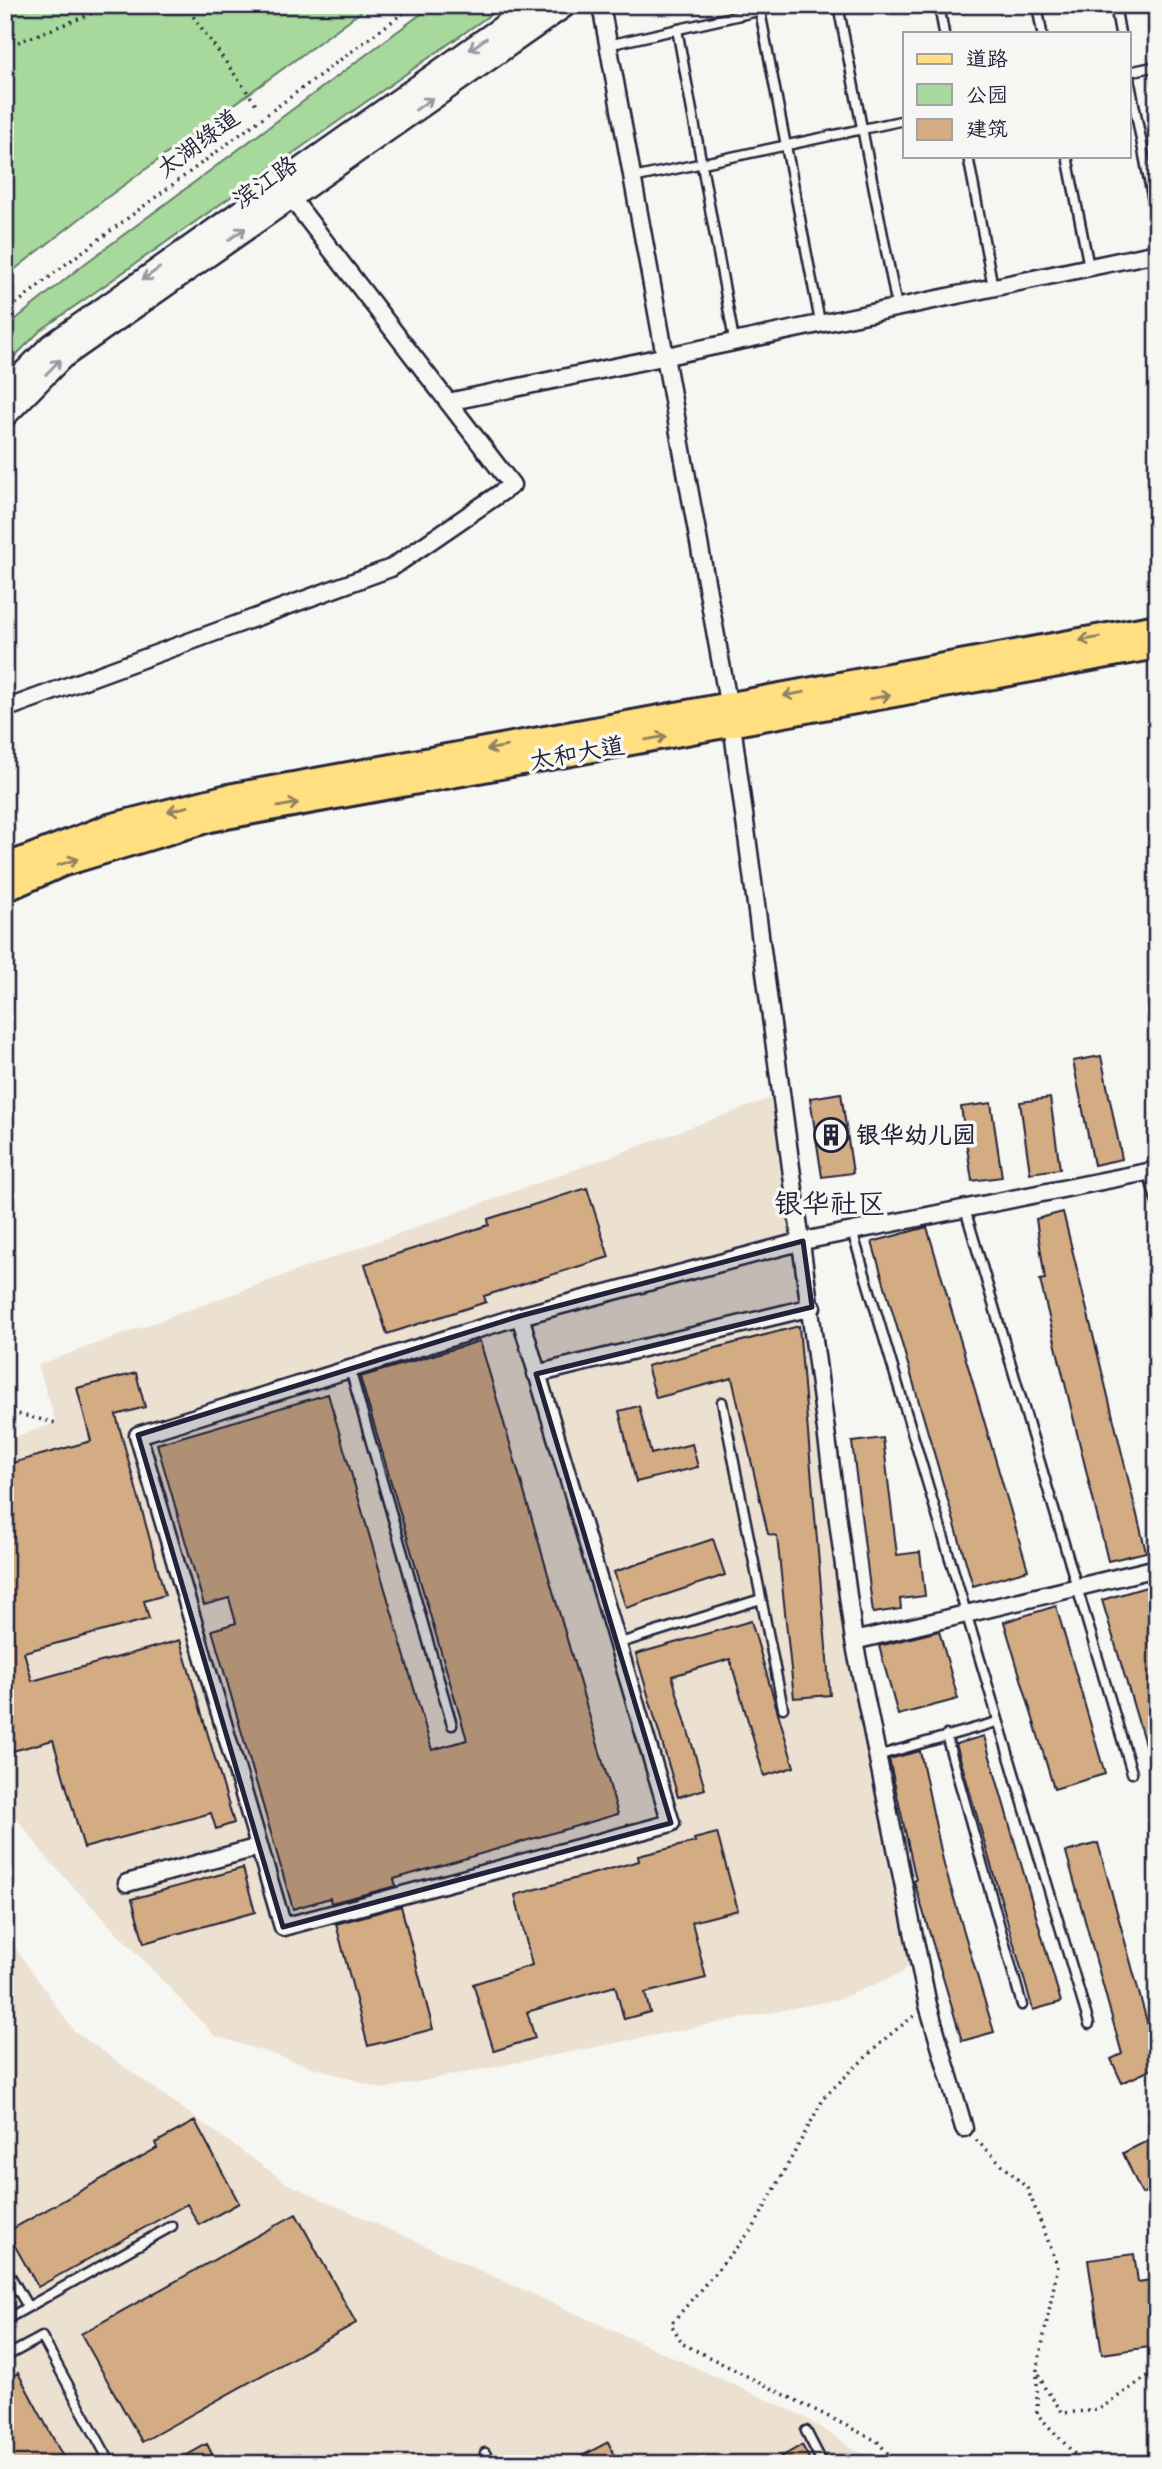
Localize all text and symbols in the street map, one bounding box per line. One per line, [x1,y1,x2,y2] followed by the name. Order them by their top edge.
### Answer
[903,32,1130,158] legend
[468,37,488,51] one-way arrow
[966,47,1008,77] text: 道路
[966,83,1008,113] text: 公园
[414,97,433,111] one-way arrow
[151,103,248,188] street label: 太湖绿道
[966,117,1008,147] text: 建筑
[227,150,306,219] street label: 滨江路
[227,227,246,241] one-way arrow
[142,267,161,281] one-way arrow
[44,359,61,376] one-way arrow
[1079,633,1102,647] one-way arrow
[783,687,805,701] one-way arrow
[868,690,891,703] one-way arrow
[527,731,628,781] street label: 太和大道
[644,731,667,744] one-way arrow
[487,742,509,755] one-way arrow
[276,798,299,811] one-way arrow
[167,803,190,816] one-way arrow
[56,855,78,867] one-way arrow
[812,1116,850,1154] building icon: 银华幼儿园
[856,1121,976,1155] place label: 银华幼儿园
[774,1188,886,1228] district label: 银华社区

